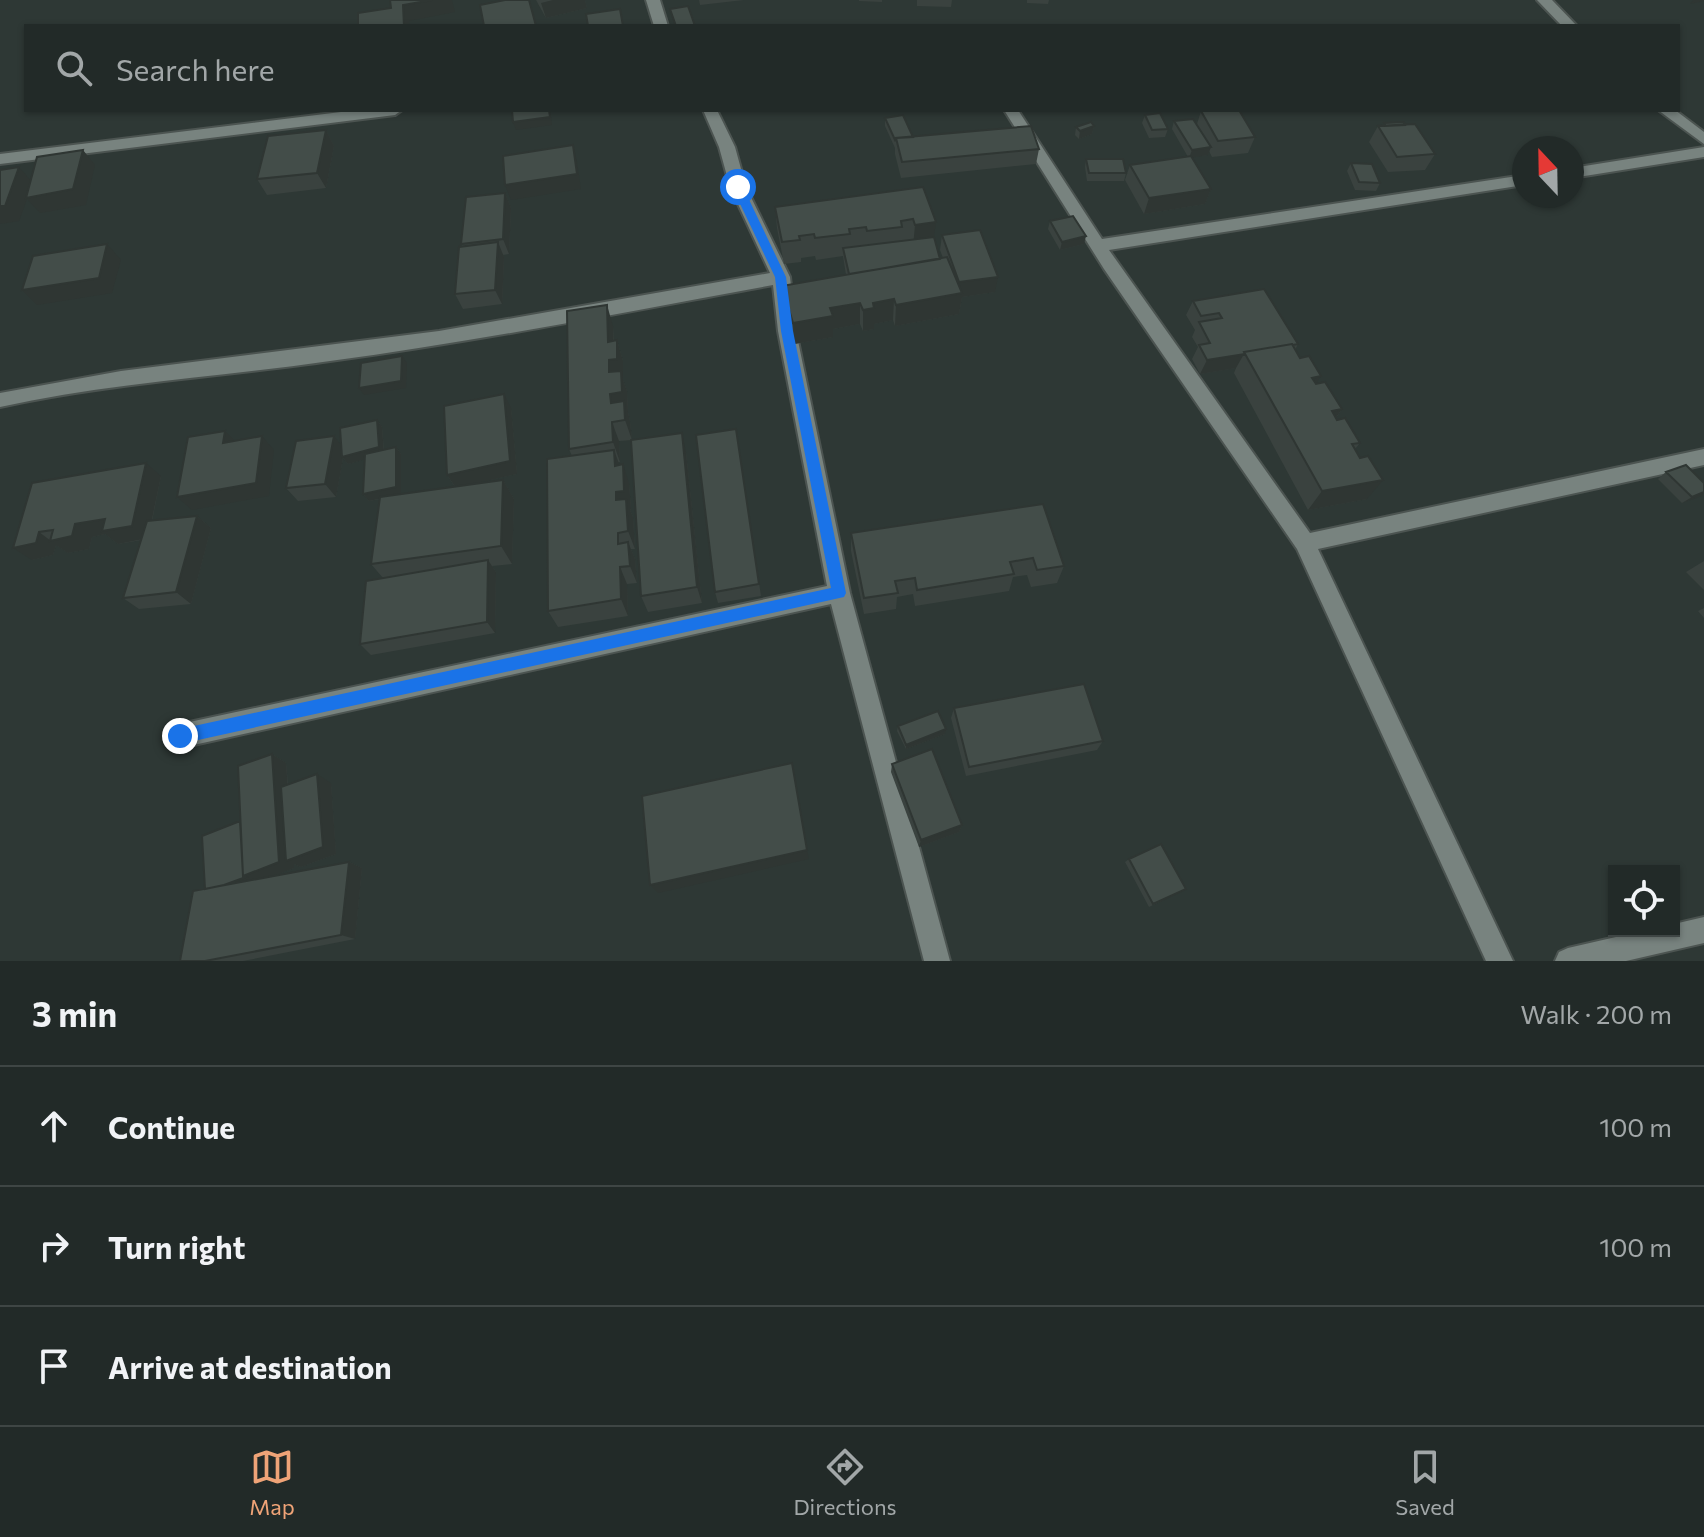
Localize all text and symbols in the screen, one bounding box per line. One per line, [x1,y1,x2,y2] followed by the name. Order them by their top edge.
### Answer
[24,24,1680,112] search box
[52,46,96,90] icon: search
[116,50,275,87] text: Search here
[1512,136,1584,208] north arrow
[720,169,756,205] route start
[162,718,198,754] route end
[1608,865,1680,937] map controls
[1608,865,1680,937] button: locate
[32,992,117,1034] text: 3 min
[1521,998,1672,1029] text: Walk · 200 m
[32,1104,76,1148] icon: ahead
[108,1108,235,1145] text: Continue
[1599,1111,1672,1142] text: 100 m
[32,1224,76,1268] icon: right
[108,1228,245,1265] text: Turn right
[1599,1231,1672,1262] text: 100 m
[32,1344,76,1388] icon: arrive
[108,1348,392,1385] text: Arrive at destination
[249,1445,295,1520] tab: Map
[793,1445,897,1520] tab: Directions
[1395,1445,1455,1520] tab: Saved

